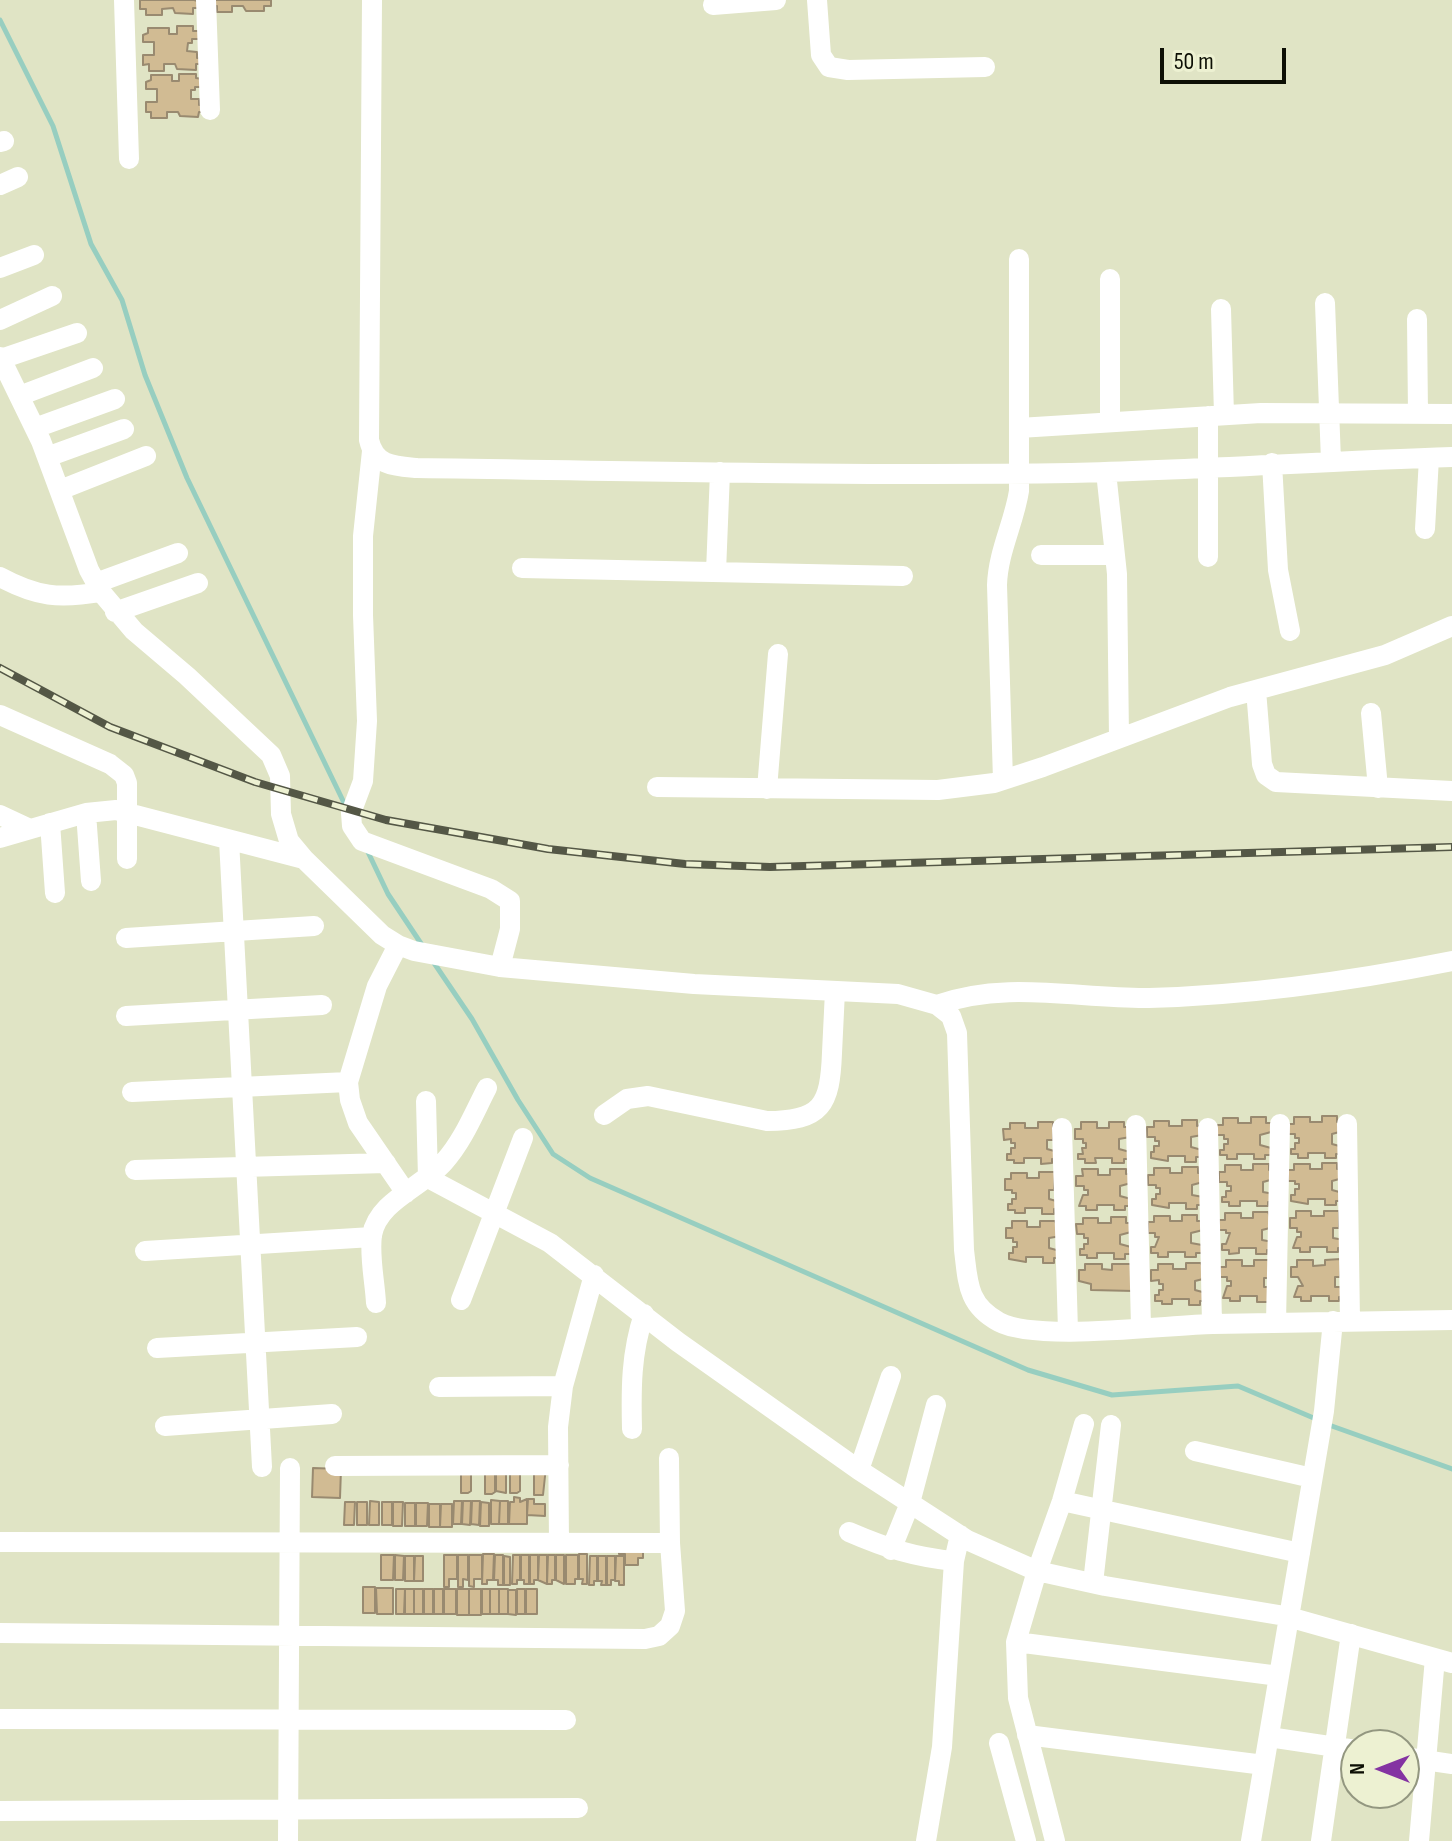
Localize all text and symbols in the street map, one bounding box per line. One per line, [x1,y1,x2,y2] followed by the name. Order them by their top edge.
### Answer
[1164,32,1290,82] scale bar
[1174,47,1214,76] text: 50 m
[1340,1729,1420,1809] north arrow
[1344,1763,1371,1775] text: N

